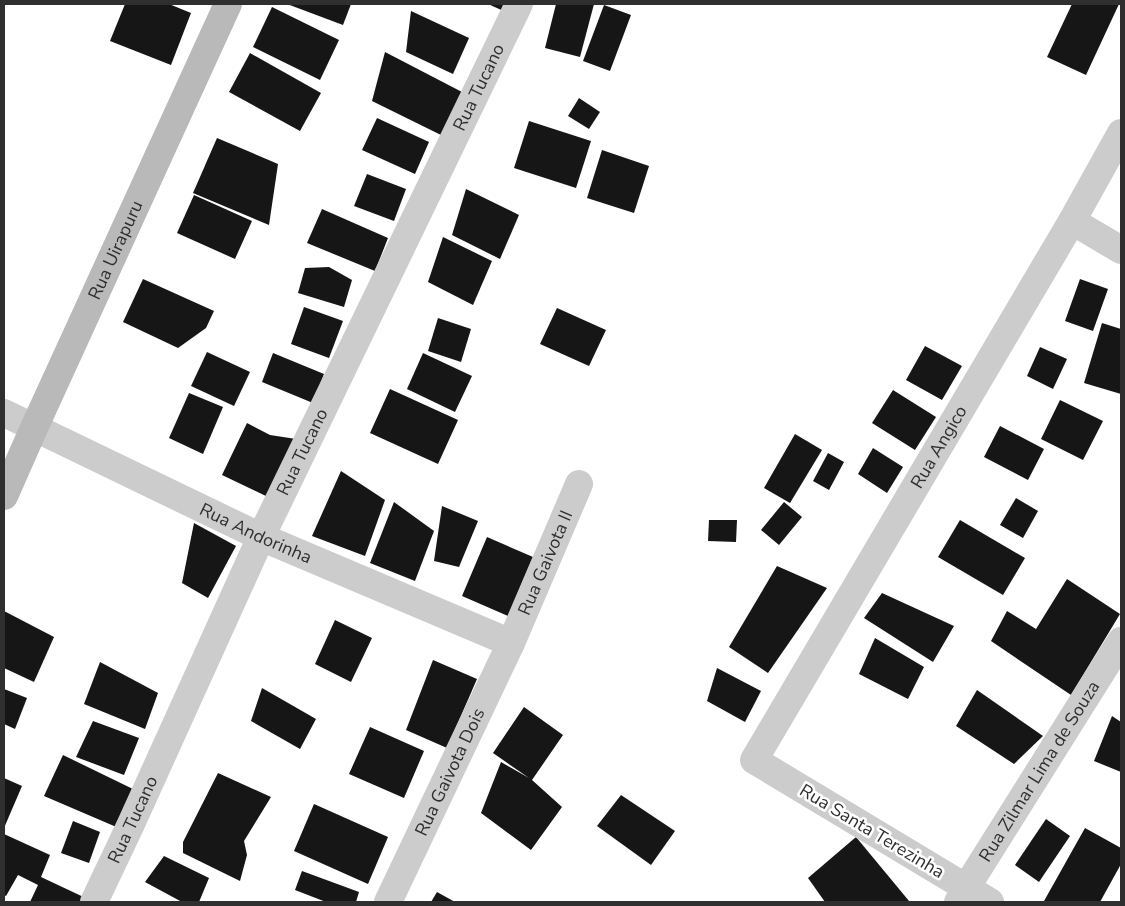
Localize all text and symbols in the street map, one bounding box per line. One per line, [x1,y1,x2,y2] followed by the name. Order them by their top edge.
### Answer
[447,40,510,135] street label: Rua Tucano
[82,197,149,304] street label: Rua Uirapuru
[905,401,973,493] street label: Rua Angico
[271,404,334,499] street label: Rua Tucano
[196,497,315,569] street label: Rua Andorinha
[512,507,578,619] street label: Rua Gaivota II
[973,676,1105,866] street label: Rua Zilmar Lima de Souza
[409,704,490,840] street label: Rua Gaivota Dois
[102,772,163,867] street label: Rua Tucano
[795,778,949,884] street label: Rua Santa Terezinha

